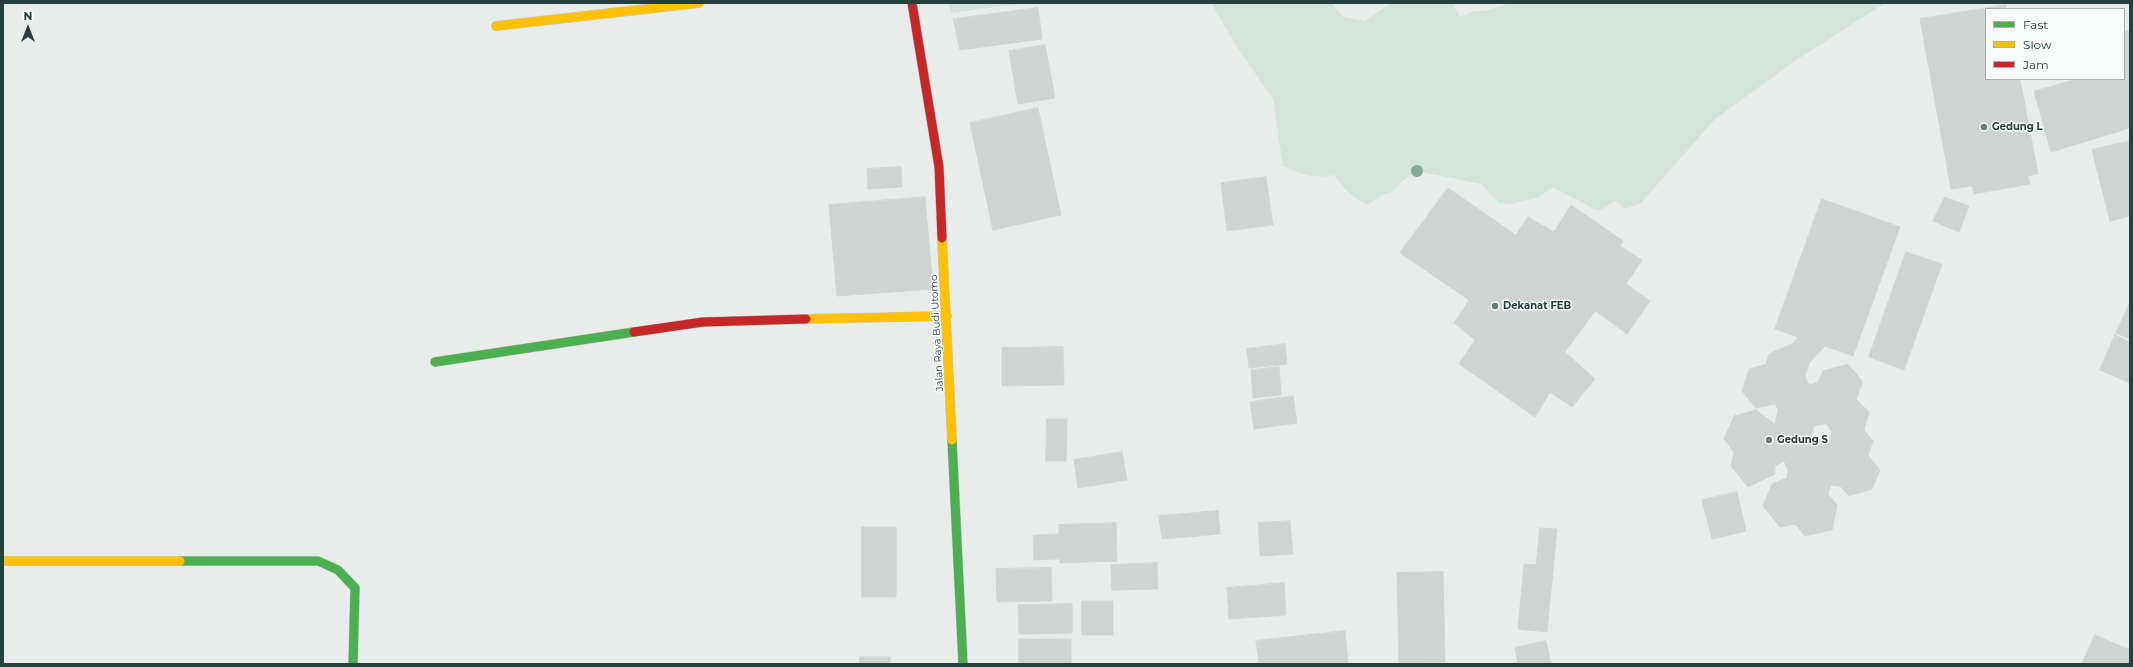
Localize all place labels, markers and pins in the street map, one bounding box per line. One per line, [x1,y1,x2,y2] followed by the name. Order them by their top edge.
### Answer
[1992,121,2043,133] place label: Gedung L
[1979,122,1989,132] marker: Gedung L
[1503,300,1571,312] place label: Dekanat FEB
[1490,301,1500,311] marker: Dekanat FEB
[1777,434,1828,446] place label: Gedung S
[1764,435,1774,445] marker: Gedung S

